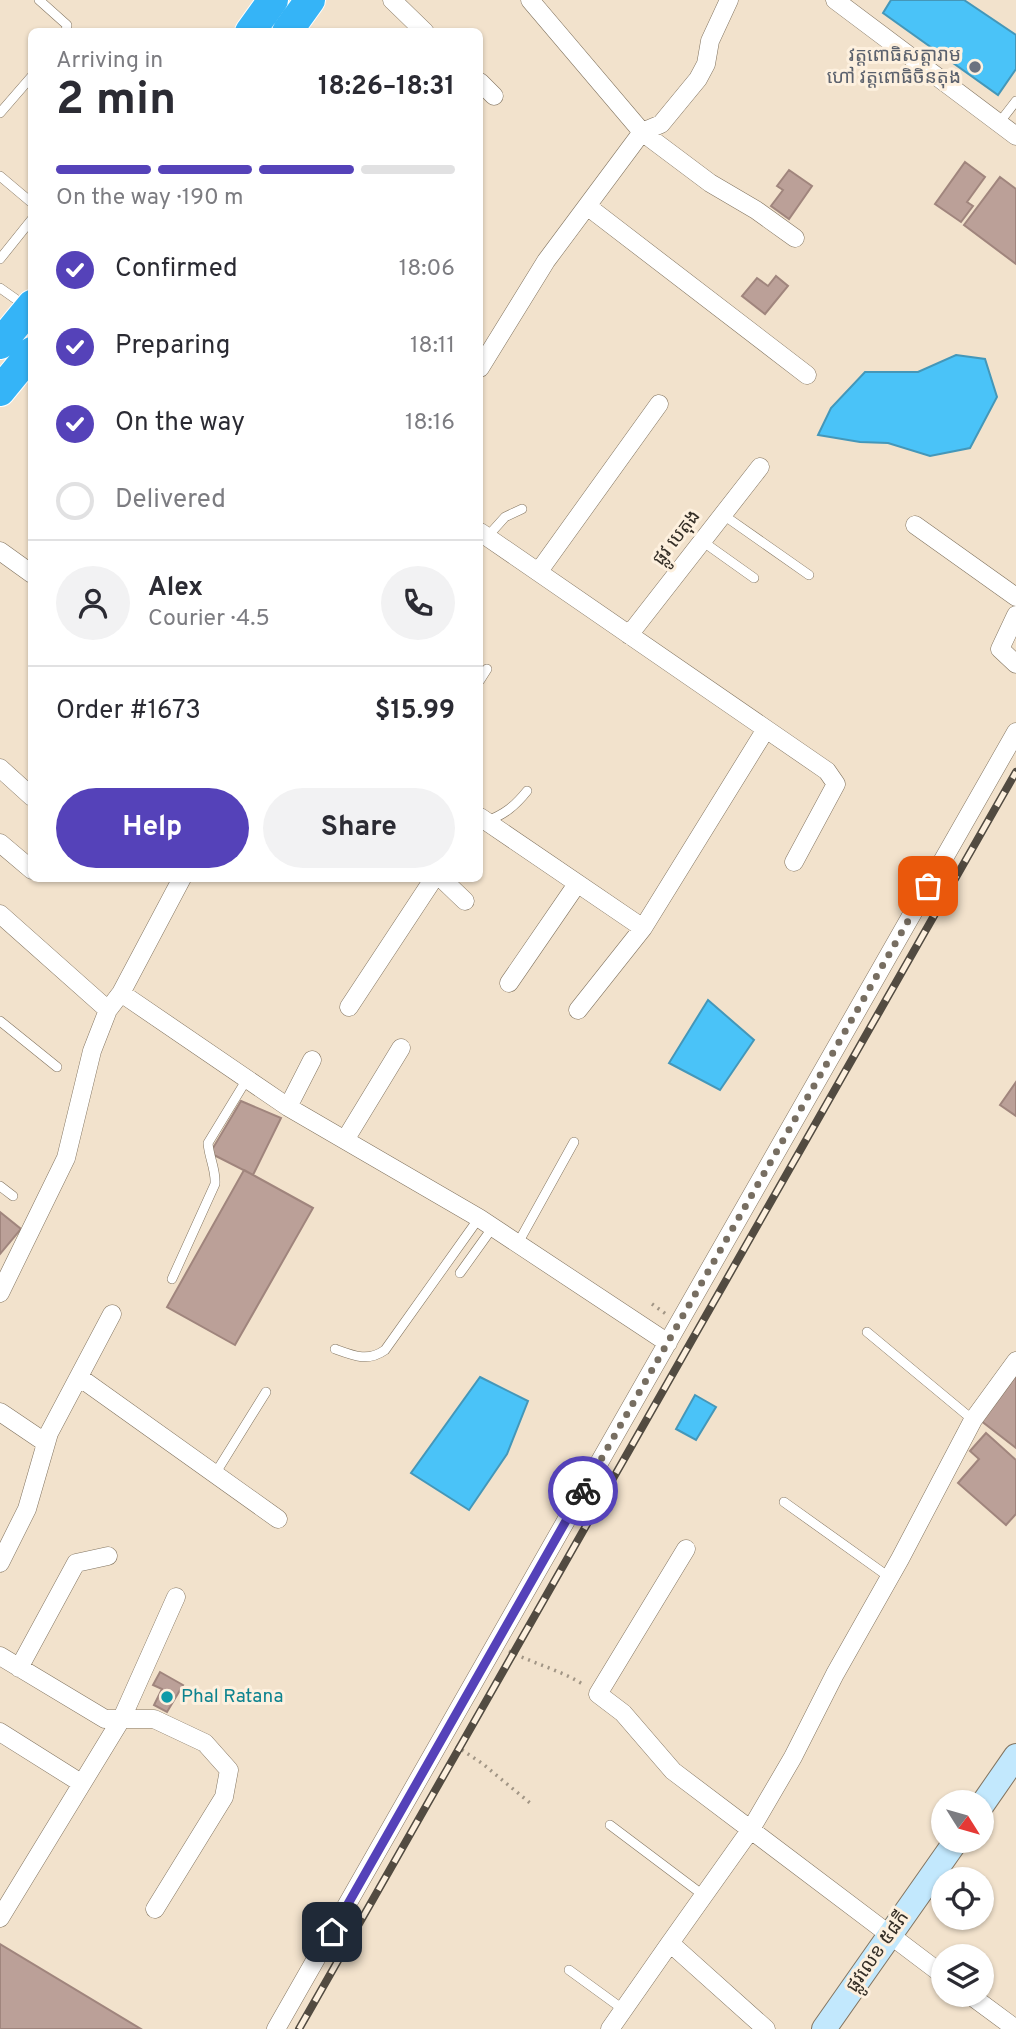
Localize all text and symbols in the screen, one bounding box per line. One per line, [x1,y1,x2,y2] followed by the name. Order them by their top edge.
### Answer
[827,44,961,90] place label: វត្តពោធិសត្តារាម ហៅ វត្តពោធិចិនតុង
[56,47,163,76] text: Arriving in
[967,59,983,75] marker: វត្តពោធិសត្តារាម ហៅ វត្តពោធិចិនតុង
[318,71,455,104] text: 18:26–18:31
[56,72,176,131] text: 2 min
[56,184,244,213] text: On the way · 190 m
[56,251,94,289] icon: check
[115,253,238,286] text: Confirmed
[399,255,455,284] text: 18:06
[56,328,94,366] icon: check
[115,330,230,363] text: Preparing
[410,332,455,361] text: 18:11
[56,405,94,443] icon: check
[115,407,245,440] text: On the way
[405,409,455,438] text: 18:16
[115,484,226,517] text: Delivered
[648,505,709,573] street label: ផ្លូវ បេតុង
[56,566,130,640] button: person
[381,566,455,640] button: phone
[148,572,203,605] text: Alex
[148,605,270,634] text: Courier · 4.5
[56,695,201,728] text: Order #1673
[375,695,455,728] text: $15.99
[56,788,249,868] button: Help
[263,788,455,868] button: Share
[898,856,958,916] pin
[909,867,947,905] icon: bag
[548,1456,618,1526] courier
[564,1472,602,1510] icon: bike
[181,1685,283,1709] place label: Phal Ratana
[159,1689,175,1705] marker: Phal Ratana
[931,1790,994,1853] north arrow
[931,1790,994,2007] map controls
[931,1867,994,1930] button: locate
[302,1902,362,1962] pin
[841,1907,918,2000] street label: ផ្លូវលេខ ៥៨ភី
[313,1913,351,1951] icon: home
[931,1944,994,2007] button: layers

